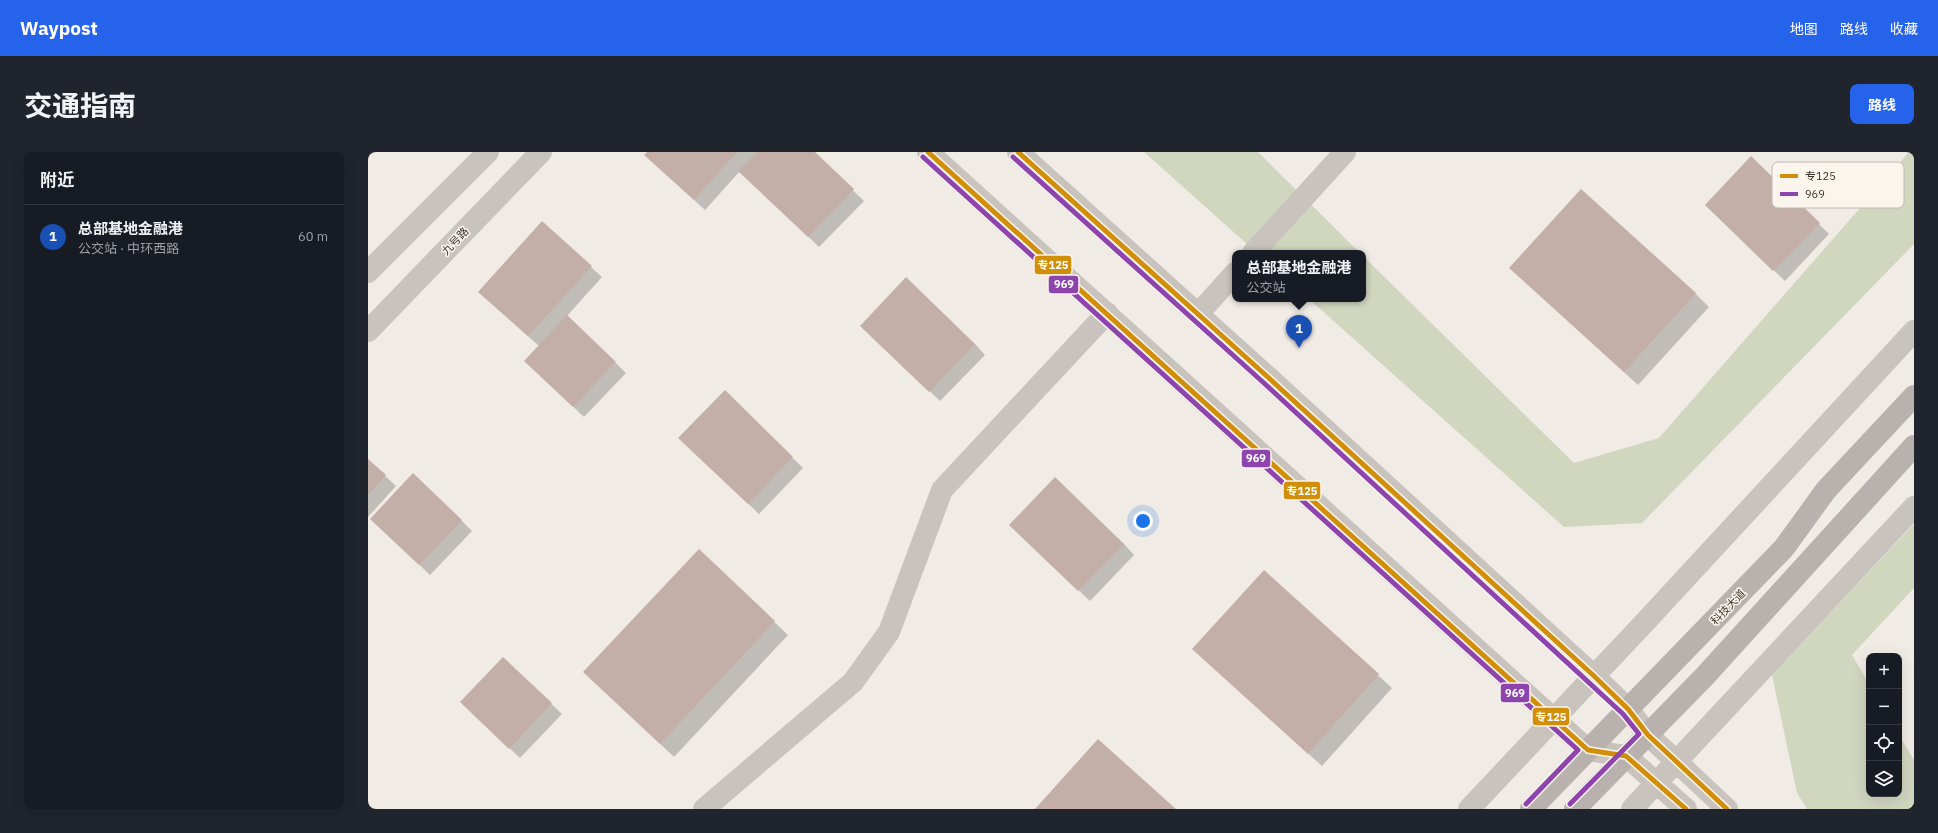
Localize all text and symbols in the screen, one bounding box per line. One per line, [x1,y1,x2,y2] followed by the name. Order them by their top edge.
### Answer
[20,16,98,40] text: Waypost
[1790,20,1818,38] text: 地图
[1840,20,1868,38] text: 路线
[1890,20,1918,38] text: 收藏
[1850,84,1914,124] button: 路线
[24,87,136,124] text: 交通指南
[1772,162,1904,208] legend
[40,169,74,191] text: 附近
[1805,169,1836,183] text: 专125
[1805,187,1825,201] text: 969
[78,219,183,238] text: 总部基地金融港
[439,224,471,258] street label: 九号路
[49,228,57,245] text: 1
[298,228,328,245] text: 60 m
[78,240,179,257] text: 公交站 · 中环西路
[1232,250,1366,302] popup
[1034,255,1072,275] line badge: 专125
[1038,258,1069,272] text: 专125
[1246,258,1352,277] text: 总部基地金融港
[1048,275,1079,294] line badge: 969
[1054,277,1074,291] text: 969
[1246,279,1286,296] text: 公交站
[1286,315,1312,348] pin: 1
[1241,449,1271,468] line badge: 969
[1246,451,1266,465] text: 969
[1283,481,1321,500] line badge: 专125
[1287,484,1318,498] text: 专125
[1133,511,1153,531] your location
[1708,586,1748,628] street label: 科技大道
[1866,653,1902,797] map controls
[1866,653,1902,689] button: +
[1500,683,1530,703] line badge: 969
[1505,686,1525,700] text: 969
[1866,689,1902,725] button: −
[1532,707,1570,726] line badge: 专125
[1536,710,1567,724] text: 专125
[1866,725,1902,761] button: locate
[1866,761,1902,797] button: layers

